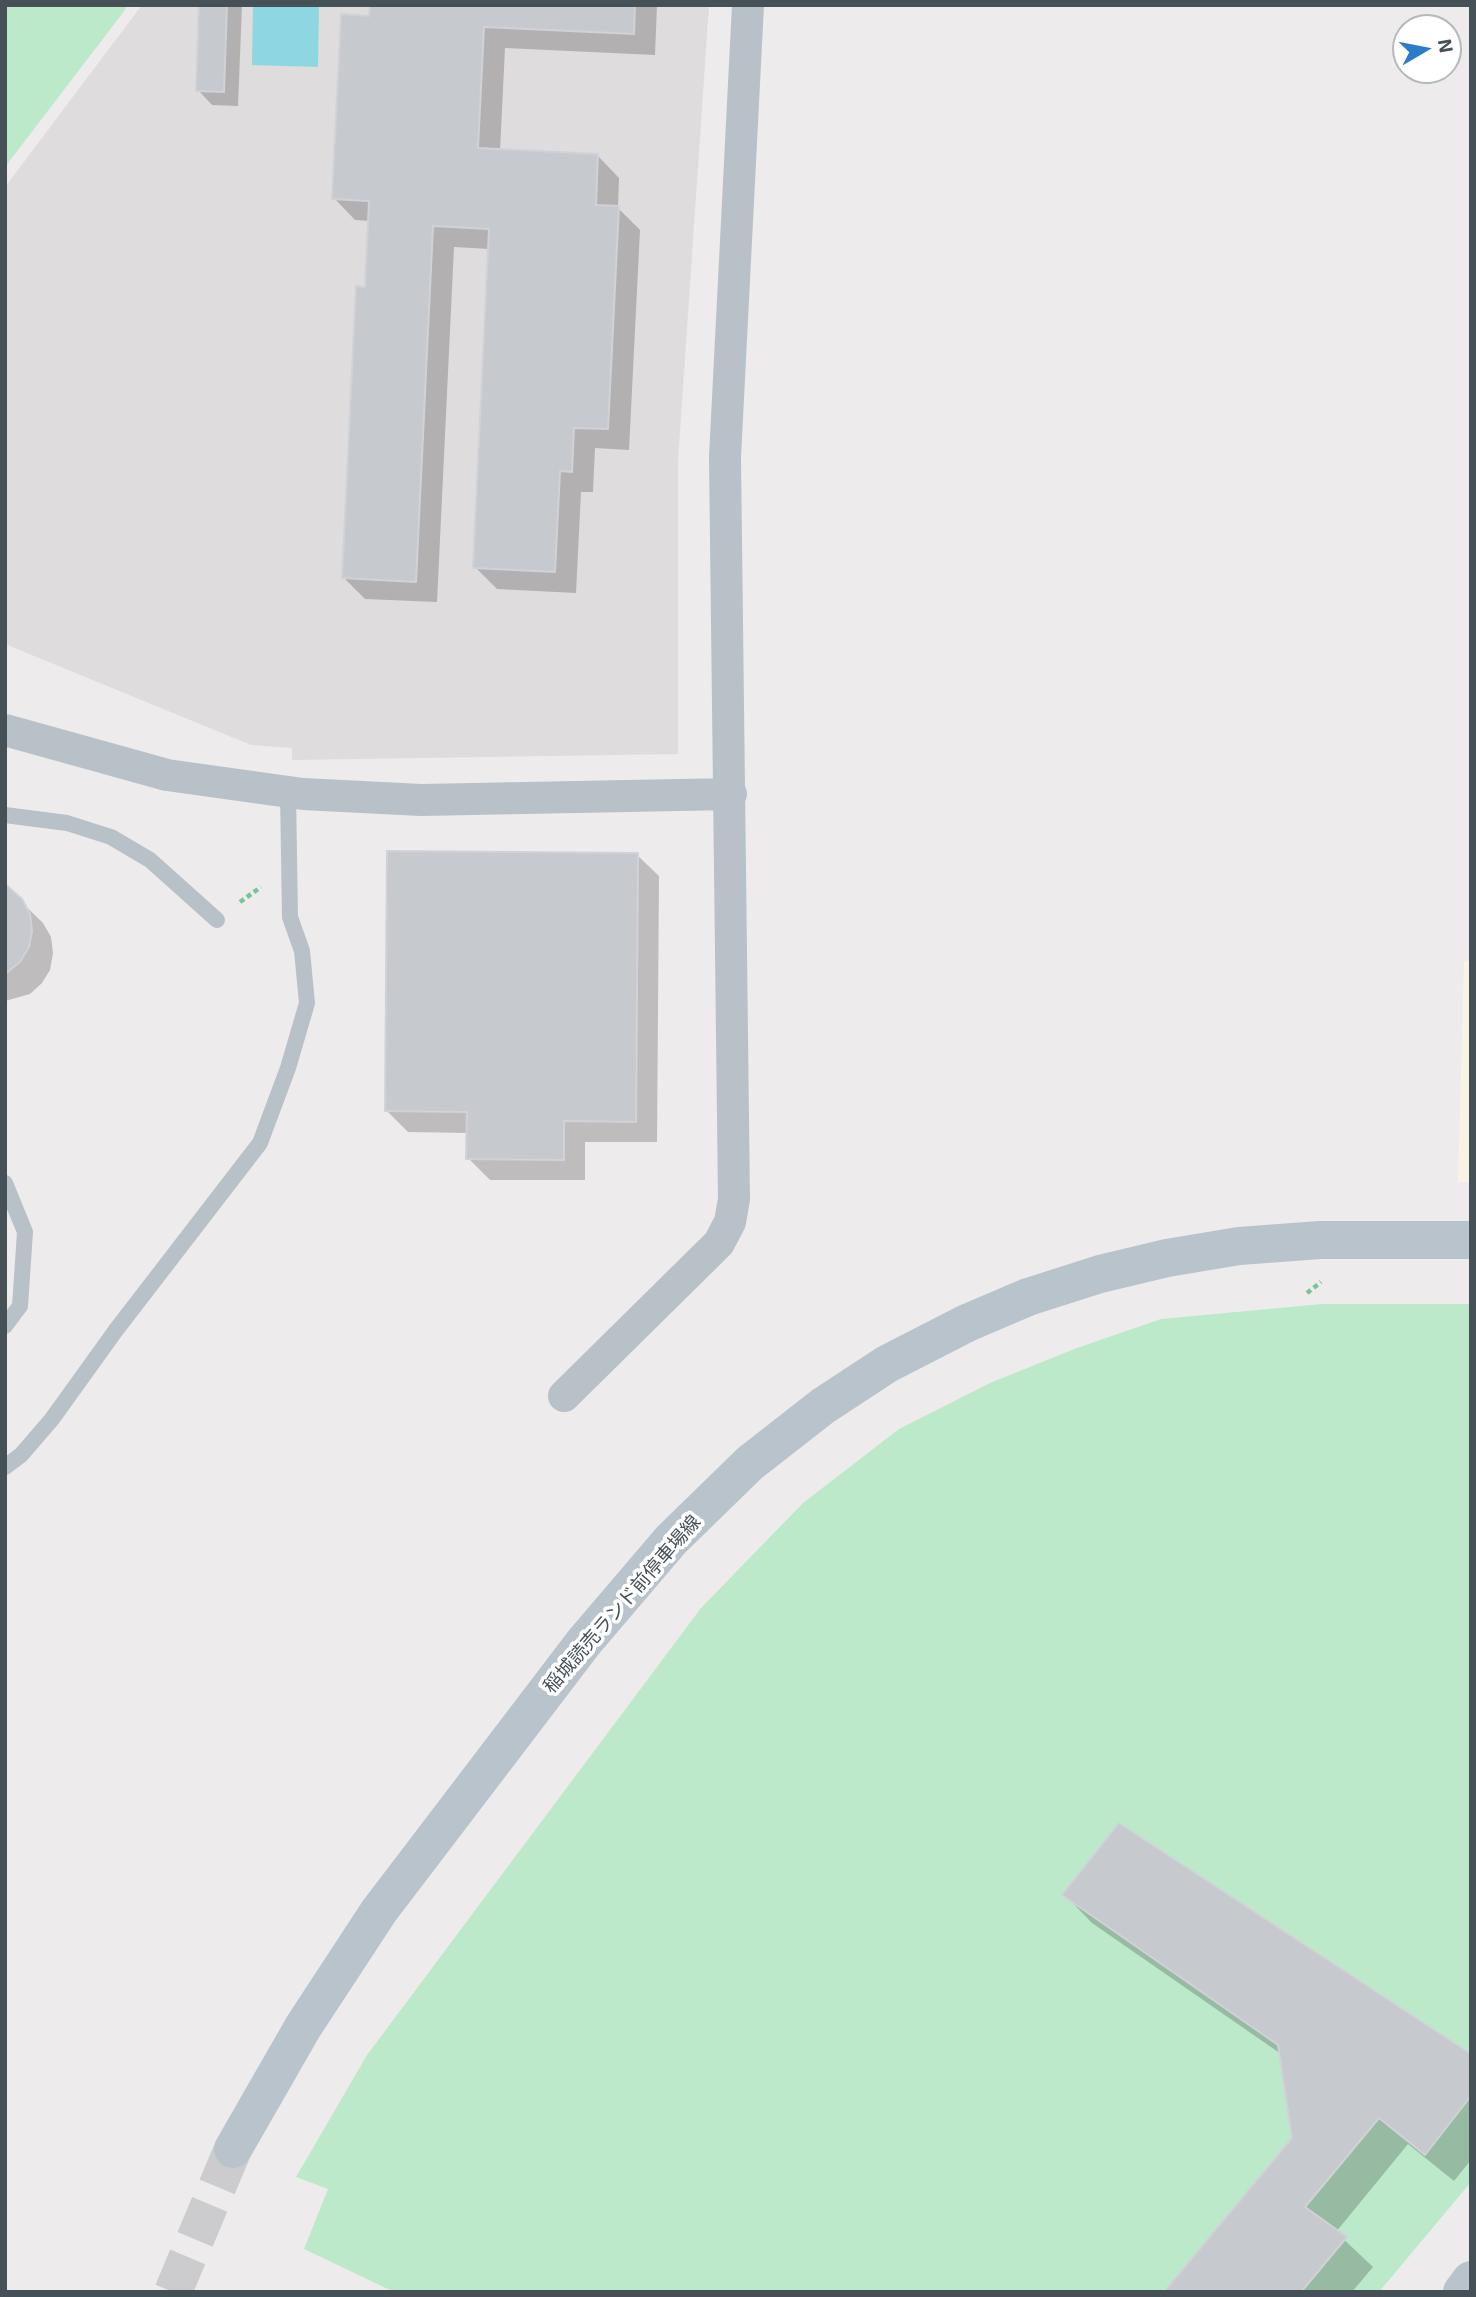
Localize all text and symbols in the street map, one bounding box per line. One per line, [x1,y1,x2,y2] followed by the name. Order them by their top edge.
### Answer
[1392,14,1462,84] north arrow
[1434,37,1459,54] text: N
[539,1510,705,1698] street label: 稲城読売ランド前停車場線

